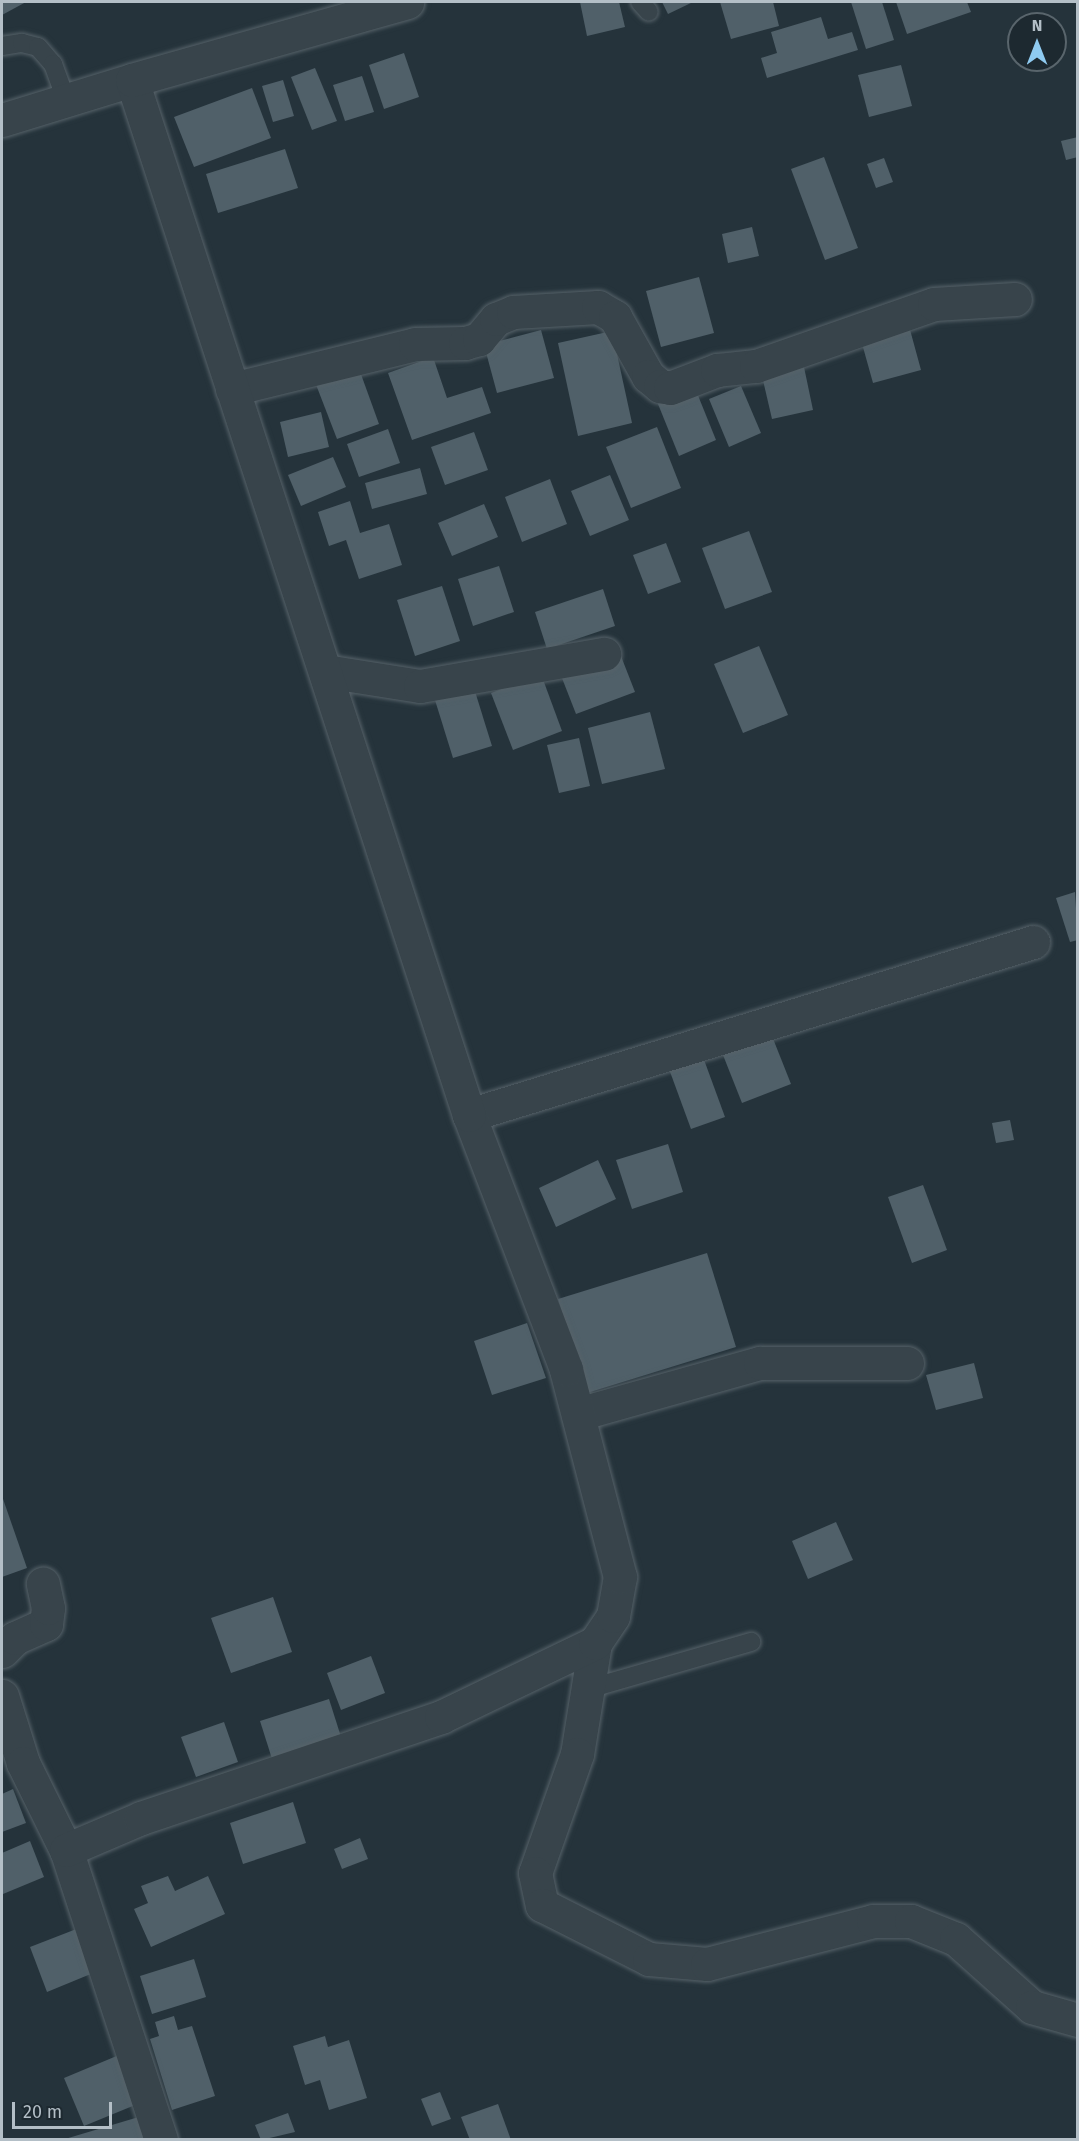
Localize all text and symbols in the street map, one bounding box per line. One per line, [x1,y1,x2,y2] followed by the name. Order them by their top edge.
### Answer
[1007,12,1067,72] north arrow
[1032,16,1042,35] text: N
[15,2090,116,2128] scale bar
[23,2101,62,2123] text: 20 m

